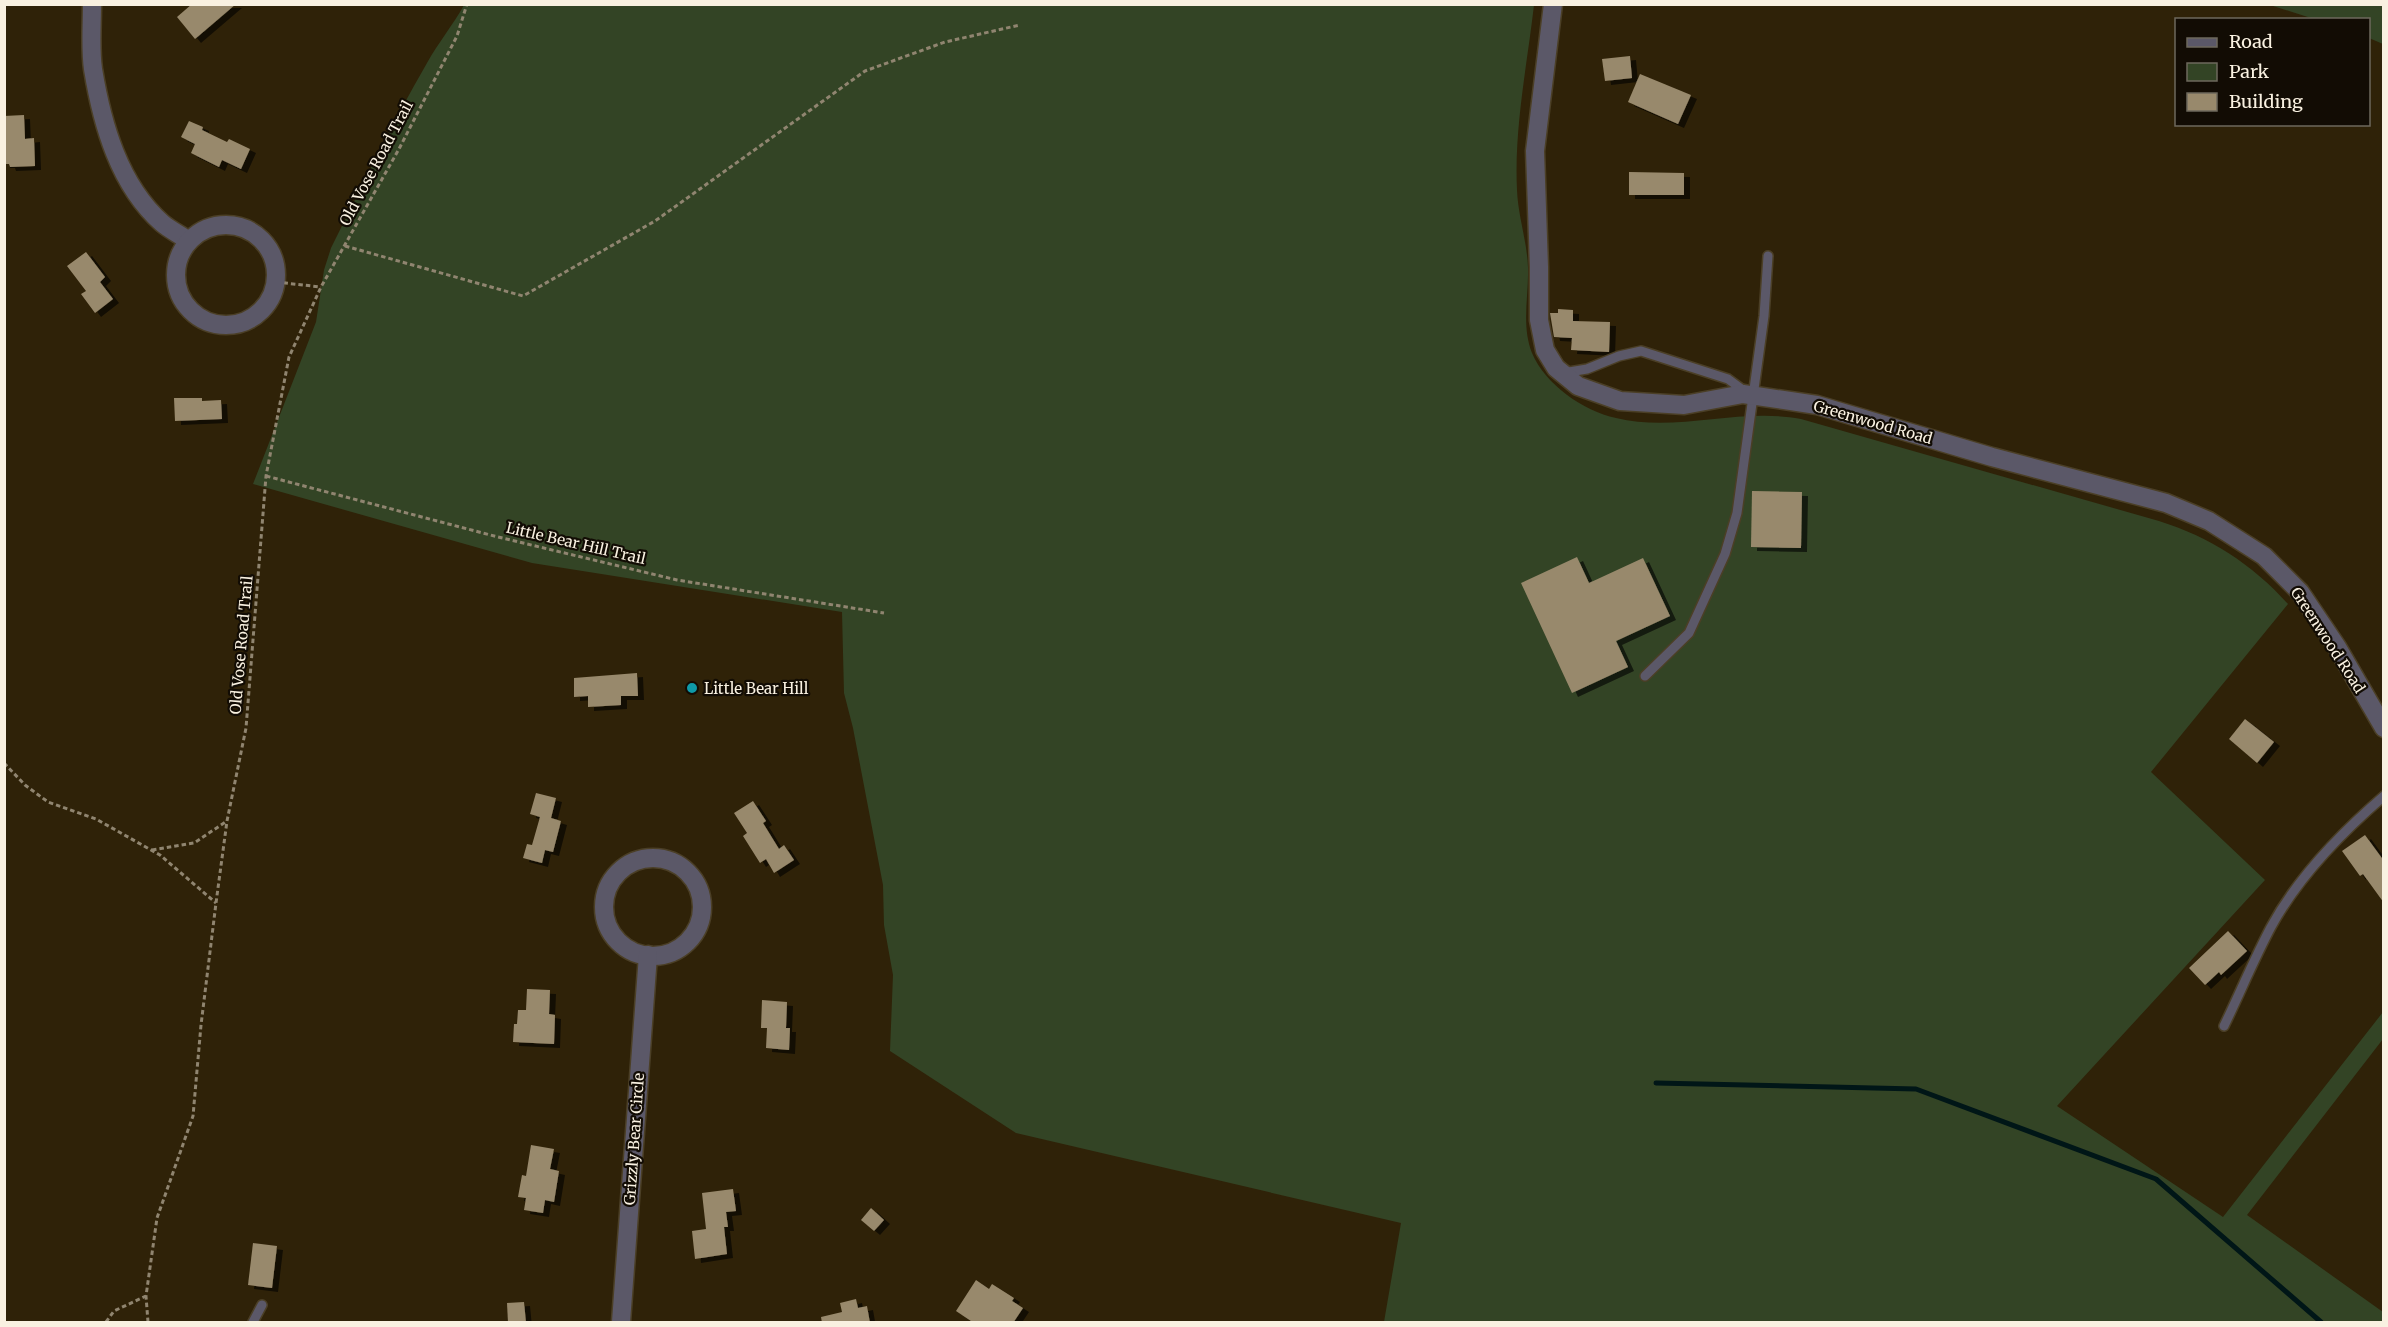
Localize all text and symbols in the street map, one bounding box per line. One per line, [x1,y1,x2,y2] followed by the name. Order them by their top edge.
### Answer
[2175,18,2370,126] legend
[2229,30,2273,53] text: Road
[2229,60,2270,83] text: Park
[2229,90,2303,113] text: Building
[335,97,417,229] street label: Old Vose Road Trail
[1811,396,1935,448] street label: Greenwood Road
[504,518,648,568] street label: Little Bear Hill Trail
[225,575,257,715] street label: Old Vose Road Trail
[2287,583,2369,697] street label: Greenwood Road
[704,679,809,698] place label: Little Bear Hill
[685,681,699,695] marker: Little Bear Hill
[620,1072,648,1206] street label: Grizzly Bear Circle

